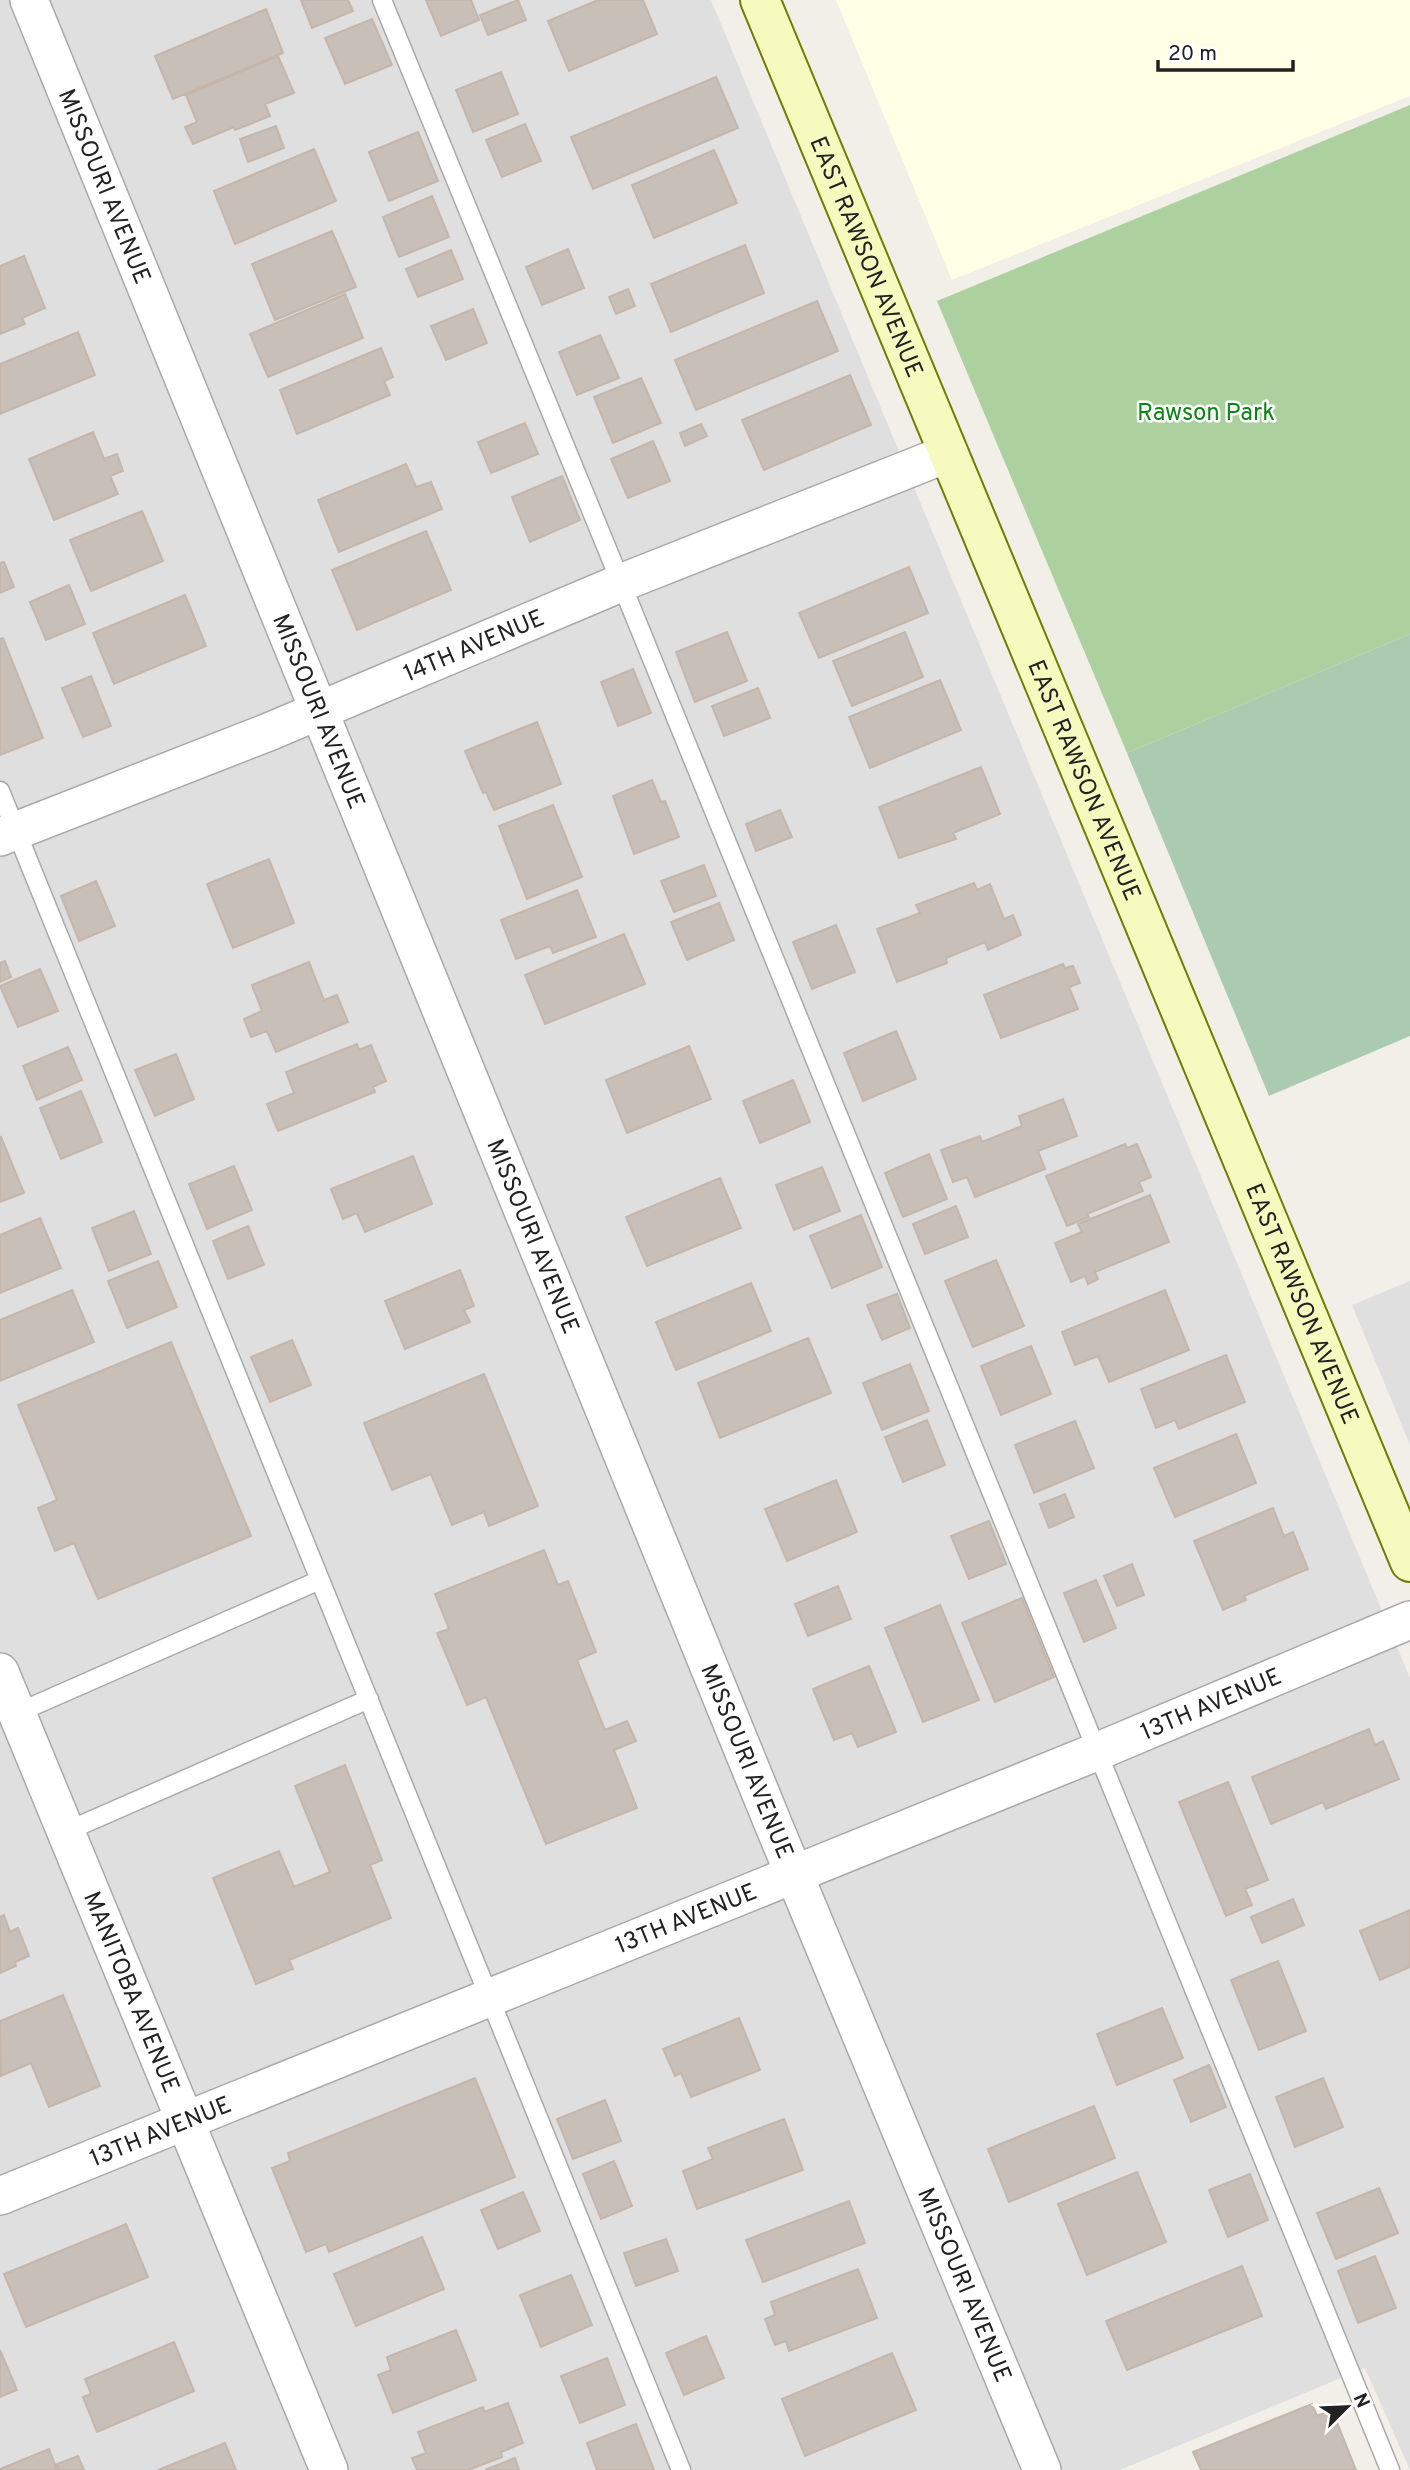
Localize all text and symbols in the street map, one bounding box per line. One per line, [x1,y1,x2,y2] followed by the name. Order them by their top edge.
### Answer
[1158,28,1293,72] scale bar
[1168,41,1217,68] text: 20 m
[50,85,156,289] street label: MISSOURI AVENUE
[802,132,928,382] street label: EAST RAWSON AVENUE
[1137,399,1275,429] park label: Rawson Park
[400,604,549,690] street label: 14TH AVENUE
[264,610,370,814] street label: MISSOURI AVENUE
[1019,656,1146,906] street label: EAST RAWSON AVENUE
[478,1135,585,1339] street label: MISSOURI AVENUE
[1237,1179,1364,1429] street label: EAST RAWSON AVENUE
[693,1660,799,1864] street label: MISSOURI AVENUE
[1137,1663,1287,1749] street label: 13TH AVENUE
[611,1878,762,1962] street label: 13TH AVENUE
[75,1887,185,2098] street label: MANITOBA AVENUE
[86,2091,236,2175] street label: 13TH AVENUE
[909,2184,1017,2387] street label: MISSOURI AVENUE
[1312,2372,1382,2442] north arrow
[1347,2390,1374,2412] text: N

